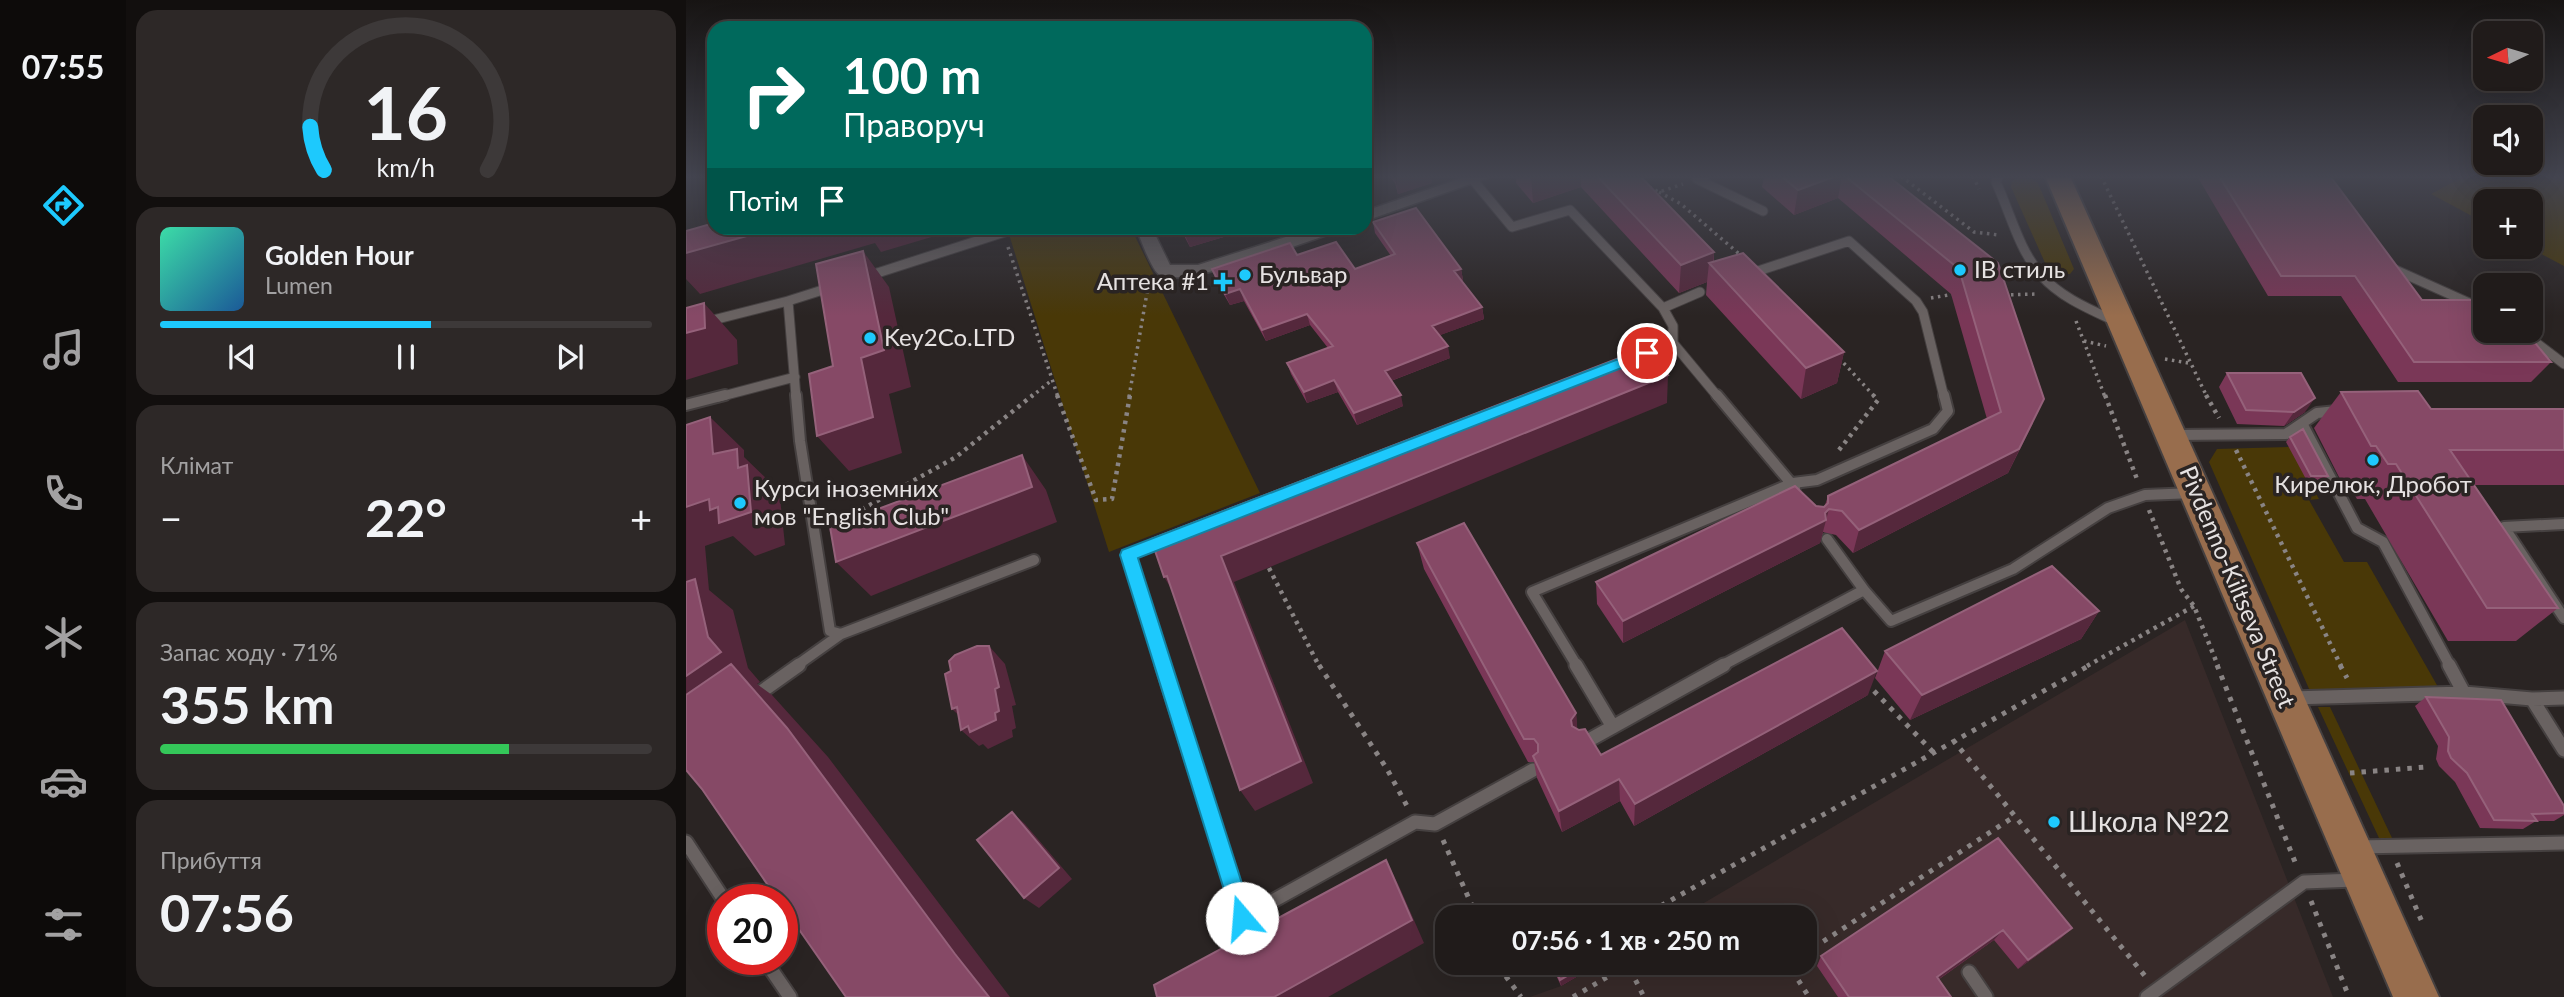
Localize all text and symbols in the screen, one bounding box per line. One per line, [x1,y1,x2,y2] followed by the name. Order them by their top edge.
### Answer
[2473,21,2543,91] north arrow
[2473,21,2543,343] map controls
[843,46,981,104] text: 100 m
[22,47,104,86] text: 07:55
[728,49,819,140] icon: right
[364,68,448,156] text: 16
[843,105,985,144] text: Праворуч
[2473,105,2543,175] button: sound
[377,152,435,182] text: km/h
[39,181,88,230] icon: directions
[813,182,851,220] icon: arrive
[728,185,799,217] text: Потім
[2473,189,2543,259] button: +
[265,239,414,271] text: Golden Hour
[1974,254,2065,283] place label: ІВ стиль
[1259,259,1347,288] place label: Бульвар
[1952,262,1968,278] marker: ІВ стиль
[1097,266,1209,295] place label: Аптека #1
[1237,267,1253,283] marker: Бульвар
[265,271,333,299] text: Lumen
[2473,273,2543,343] button: −
[1215,274,1231,290] marker: Аптека #1
[884,322,1015,351] place label: Key2Co.LTD
[1617,323,1677,383] pin
[39,325,88,374] icon: music
[862,330,878,346] marker: Key2Co.LTD
[1628,334,1666,372] icon: arrive
[223,338,261,376] icon: previous
[387,338,425,376] icon: pause
[551,338,589,376] icon: next
[160,451,233,479] text: Клімат
[2365,452,2381,468] marker: Кирелюк, Дробот
[2174,461,2303,712] street label: Pivdenno-Kiltseva Street
[39,469,88,518] icon: phone
[2274,469,2472,498] place label: Кирелюк, Дробот
[754,473,949,530] place label: Курси іноземних мов "English Club"
[365,486,447,548] text: 22°
[160,495,182,541] text: −
[630,495,652,541] text: +
[732,495,748,511] marker: Курси іноземних мов "English Club"
[39,613,88,662] icon: climate
[160,638,338,666] text: Запас ходу · 71%
[160,673,334,735] text: 355 km
[39,757,88,806] icon: car
[2068,804,2230,838] place label: Школа №22
[2046,814,2062,830] marker: Школа №22
[160,846,262,874] text: Прибуття
[160,881,294,943] text: 07:56
[1205,881,1279,955] position arrow
[707,884,798,975] speed limit sign: 20
[39,900,88,949] icon: filters
[1512,924,1740,956] text: 07:56 · 1 хв · 250 m

